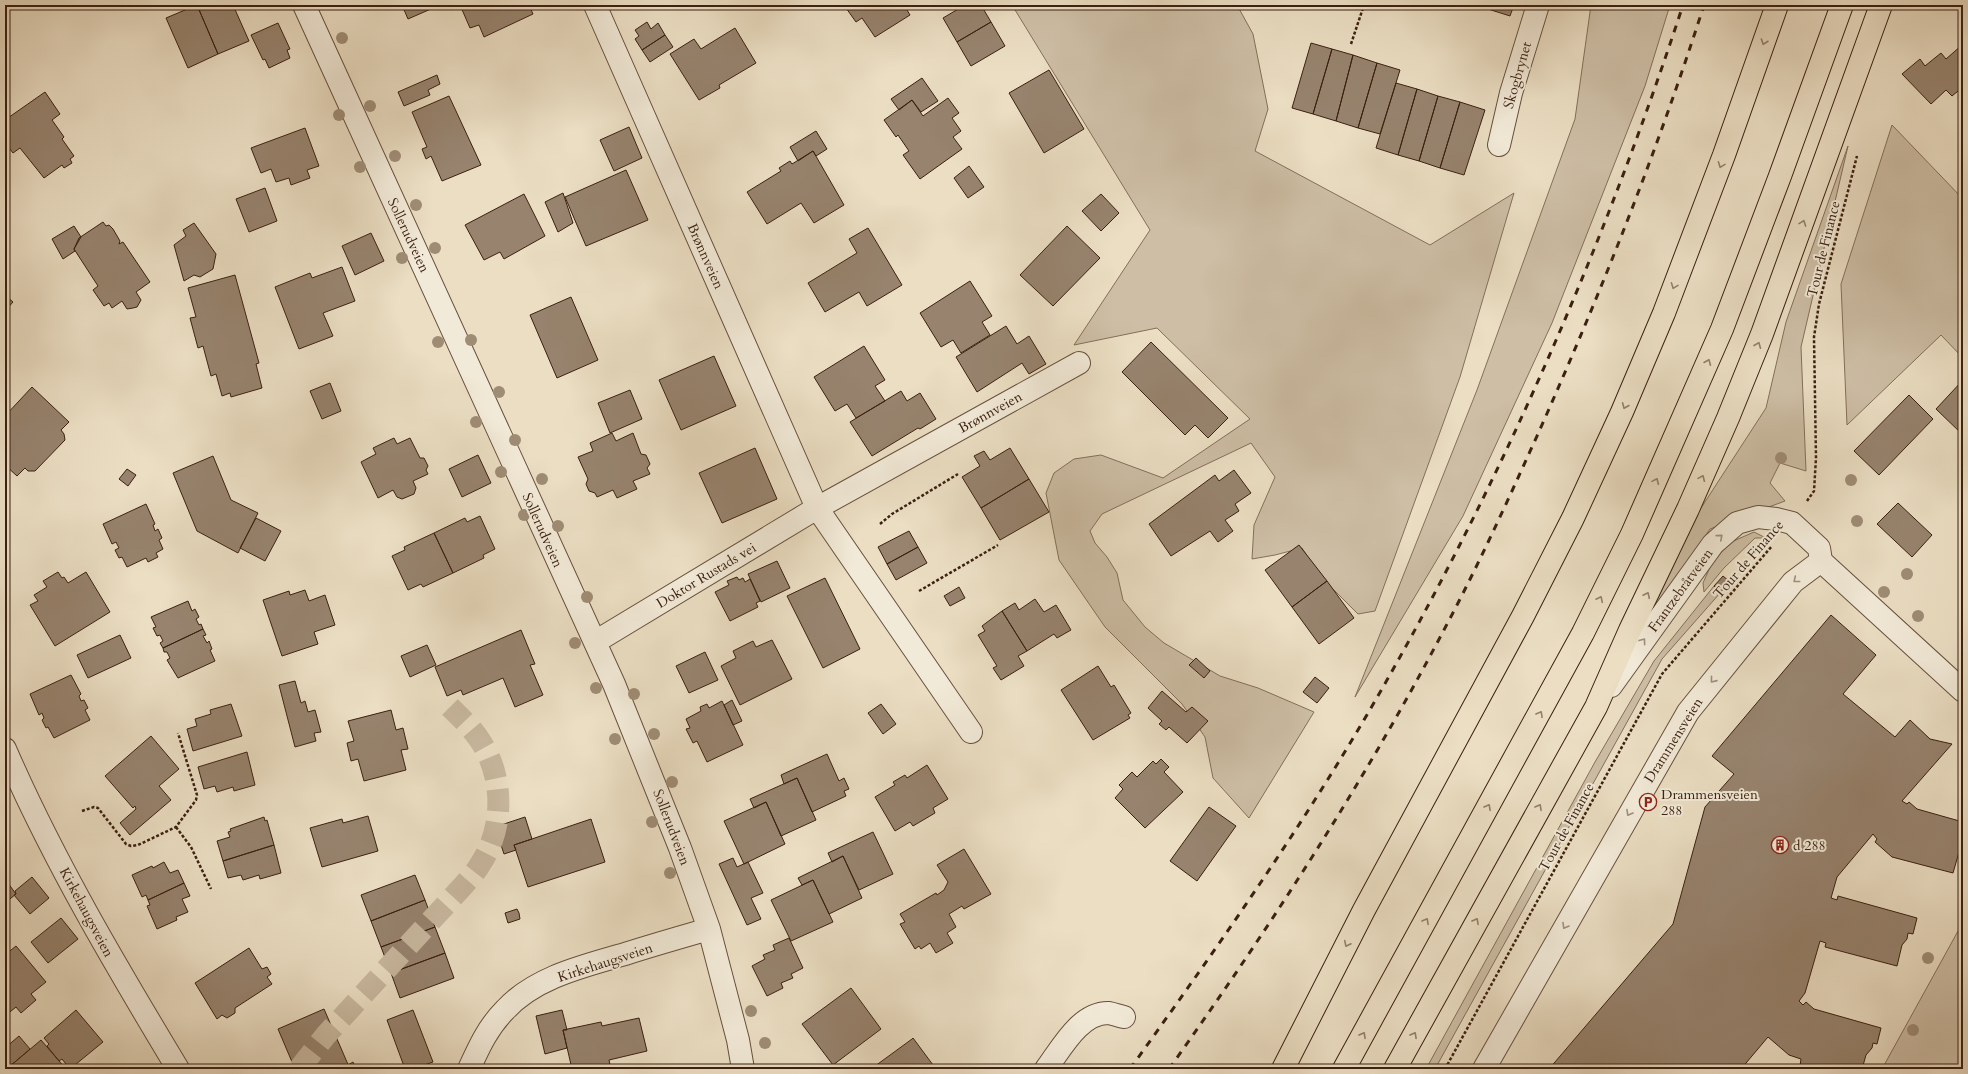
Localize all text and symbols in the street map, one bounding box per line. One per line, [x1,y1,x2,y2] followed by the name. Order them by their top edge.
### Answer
[1760,38,1769,45] one-way arrow
[1499,39,1536,111] street label: Skogbrynet
[1717,161,1725,168] one-way arrow
[383,195,434,276] street label: Sollerudveien
[1802,199,1845,299] street label: Tour de Finance
[683,220,728,292] street label: Brønnveien
[1798,220,1807,227] one-way arrow
[1671,282,1679,289] one-way arrow
[1753,341,1761,348] one-way arrow
[1703,359,1711,367] one-way arrow
[955,387,1026,438] street label: Brønnveien
[1621,402,1629,409] one-way arrow
[1697,474,1705,482] one-way arrow
[1651,478,1659,486] one-way arrow
[518,490,568,571] street label: Sollerudveien
[1709,516,1788,603] street label: Tour de Finance
[1716,535,1723,542] one-way arrow
[653,538,760,613] street label: Doktor Rustads vei
[1644,545,1717,636] street label: Frantzebråtveien
[1794,575,1801,582] one-way arrow
[1642,592,1650,599] one-way arrow
[1595,595,1603,603] one-way arrow
[1638,639,1645,646] one-way arrow
[1711,675,1718,682] one-way arrow
[1640,694,1707,786] street label: Drammensveien
[1535,711,1542,718] one-way arrow
[1534,780,1599,875] street label: Tour de Finance
[1661,785,1758,820] place label: Drammensveien 288
[648,786,695,868] street label: Sollerudveien
[1638,792,1658,812] parking icon: Drammensveien 288
[1484,804,1491,811] one-way arrow
[1535,804,1542,811] one-way arrow
[1627,809,1634,816] one-way arrow
[1770,835,1790,855] building icon: d 288
[1793,836,1826,855] place label: d 288
[55,864,118,960] street label: Kirkehaugsveien
[1471,917,1478,925] one-way arrow
[1421,918,1428,925] one-way arrow
[1562,922,1569,929] one-way arrow
[555,938,655,987] street label: Kirkehaugsveien
[1344,940,1352,948] one-way arrow
[1359,1032,1366,1039] one-way arrow
[1409,1032,1416,1039] one-way arrow

